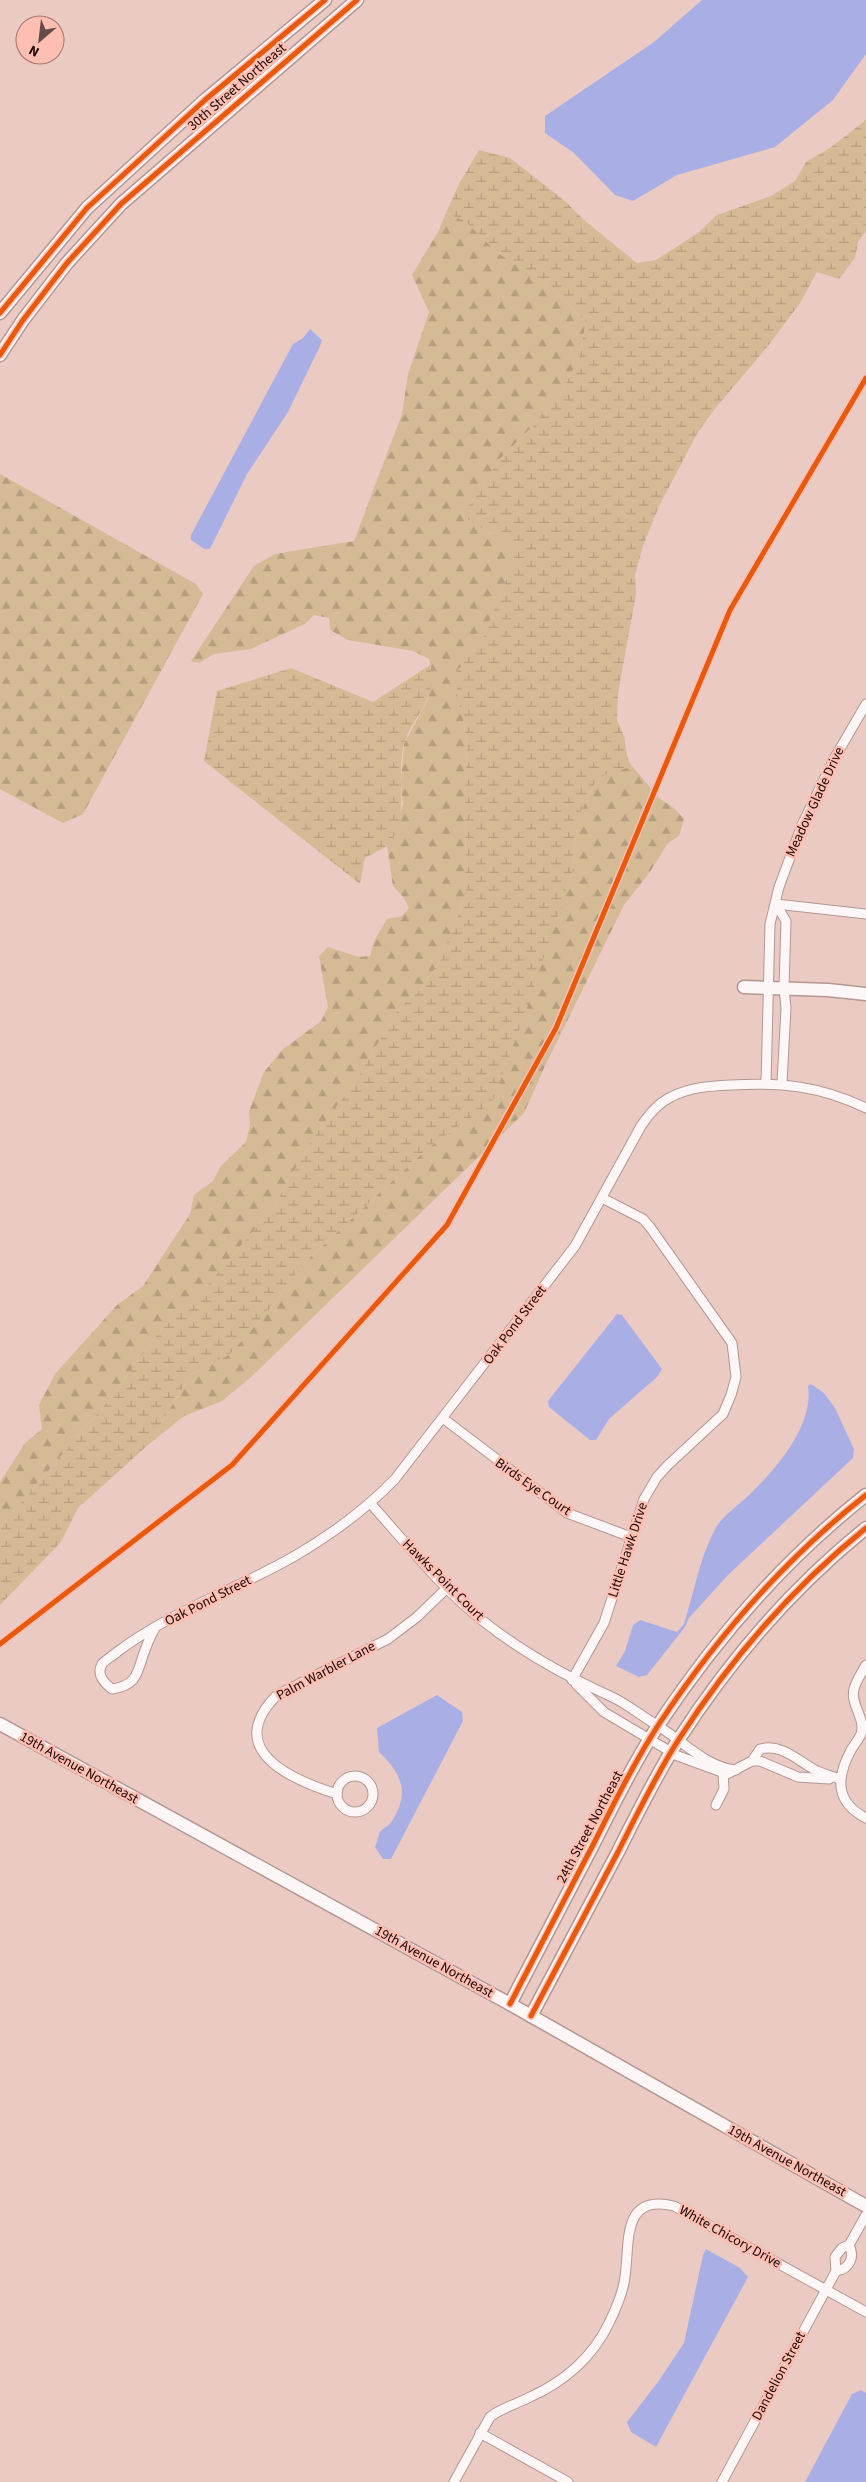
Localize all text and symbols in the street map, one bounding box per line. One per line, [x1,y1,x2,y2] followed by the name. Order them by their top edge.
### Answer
[15,15,65,65] north arrow
[183,38,291,136] street label: 30th Street Northeast
[26,40,43,62] text: N
[781,744,849,860] street label: Meadow Glade Drive
[479,1281,552,1369] street label: Oak Pond Street
[491,1453,575,1521] street label: Birds Eye Court
[603,1500,653,1600] street label: Little Hawk Drive
[398,1535,489,1626] street label: Hawks Point Court
[161,1571,255,1631] street label: Oak Pond Street
[273,1636,379,1706] street label: Palm Warbler Lane
[16,1727,142,1809] street label: 19th Avenue Northeast
[552,1767,628,1887] street label: 24th Street Northeast
[371,1921,497,2003] street label: 19th Avenue Northeast
[724,2120,850,2202] street label: 19th Avenue Northeast
[675,2201,785,2273] street label: White Chicory Drive
[747,2328,811,2424] street label: Dandelion Street

